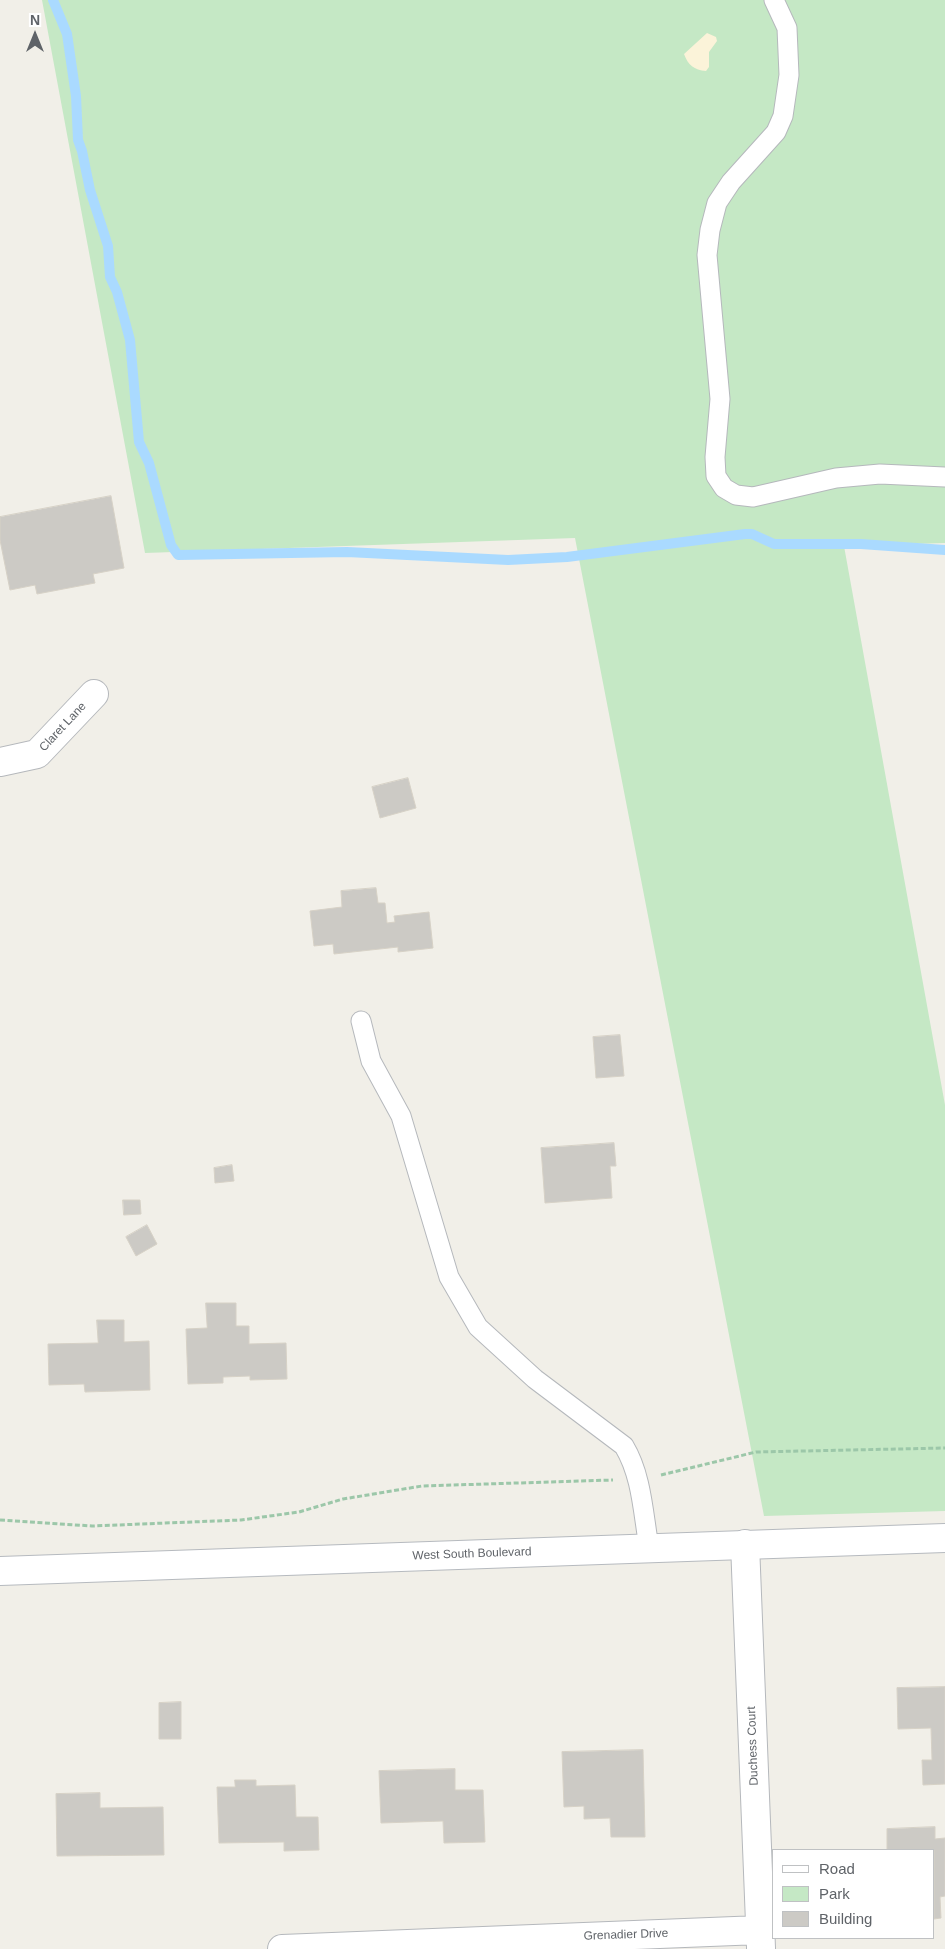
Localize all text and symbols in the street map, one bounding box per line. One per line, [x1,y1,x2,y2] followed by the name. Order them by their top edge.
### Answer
[10,10,60,60] north arrow
[30,12,40,28] text: N
[37,699,89,755] street label: Claret Lane
[412,1545,532,1563] street label: West South Boulevard
[744,1706,762,1786] street label: Duchess Court
[772,1849,935,1939] legend
[819,1860,855,1877] text: Road
[819,1885,850,1902] text: Park
[819,1910,872,1927] text: Building
[583,1926,669,1944] street label: Grenadier Drive

